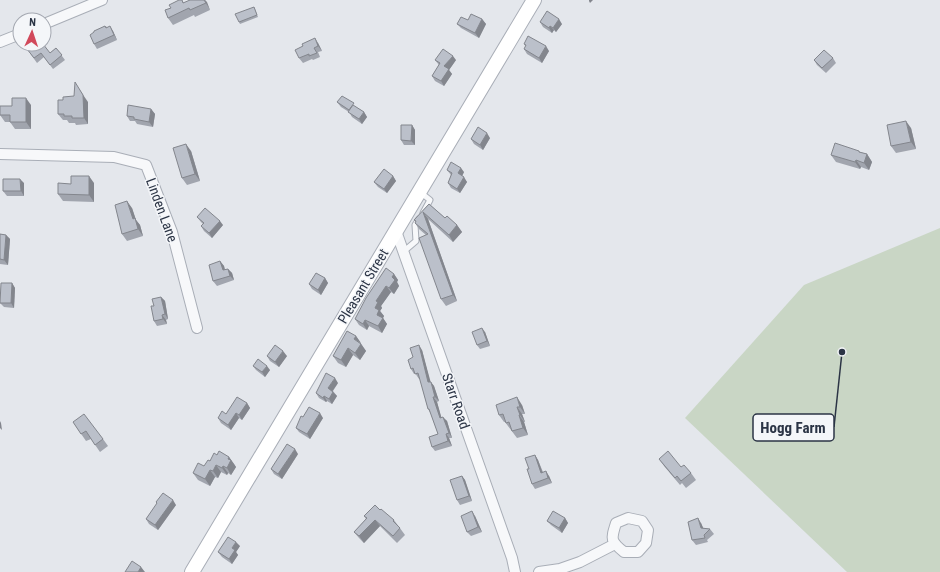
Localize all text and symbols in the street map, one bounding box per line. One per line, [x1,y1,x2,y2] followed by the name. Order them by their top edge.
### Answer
[12,12,52,52] north arrow
[29,16,36,29] text: N
[143,176,181,245] street label: Linden Lane
[334,246,392,326] street label: Pleasant Street
[439,371,473,431] street label: Starr Road
[753,414,834,441] callout: Hogg Farm
[760,419,826,437] text: Hogg Farm

